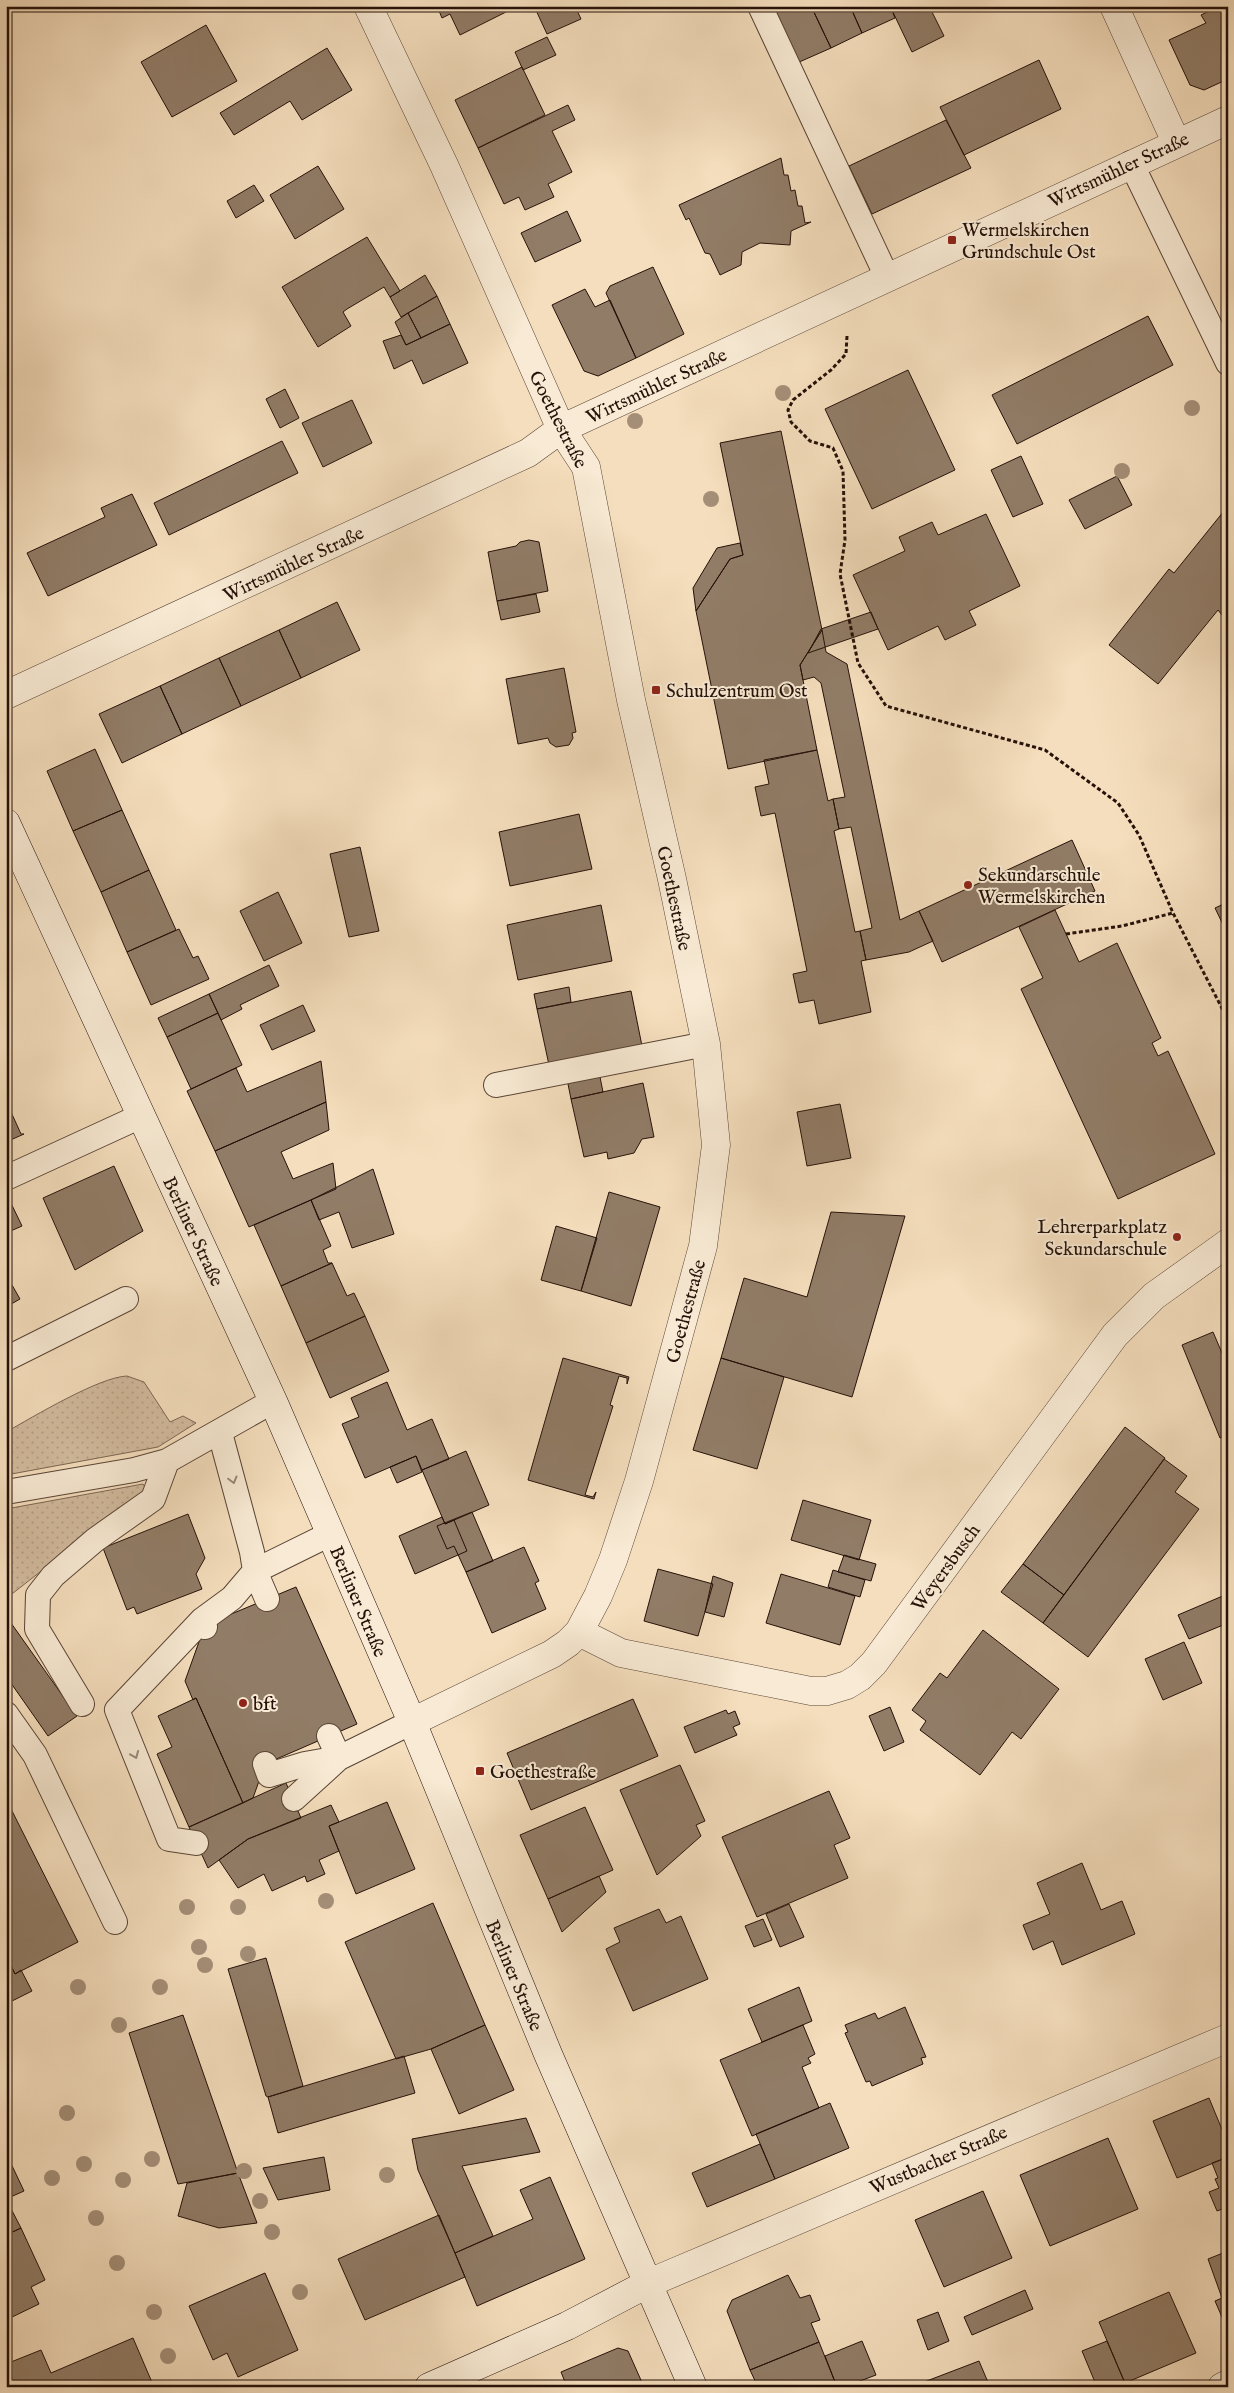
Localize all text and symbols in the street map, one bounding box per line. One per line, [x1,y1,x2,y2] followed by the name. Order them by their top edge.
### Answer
[1045,128,1193,214] street label: Wirtsmühler Straße
[962,219,1096,265] place label: Wermelskirchen Grundschule Ost
[946,234,958,246] marker: Wermelskirchen Grundschule Ost
[583,344,731,430] street label: Wirtsmühler Straße
[522,367,592,473] street label: Goethestraße
[220,522,368,608] street label: Wirtsmühler Straße
[666,680,808,704] place label: Schulzentrum Ost
[650,684,662,696] marker: Schulzentrum Ost
[650,844,696,953] street label: Goethestraße
[978,864,1105,910] place label: Sekundarschule Wermelskirchen
[962,879,974,891] marker: Sekundarschule Wermelskirchen
[156,1173,228,1291] street label: Berliner Straße
[1037,1216,1167,1262] place label: Lehrerparkplatz Sekundarschule
[1171,1231,1183,1243] marker: Lehrerparkplatz Sekundarschule
[662,1257,712,1366] street label: Goethestraße
[227,1475,238,1484] one-way arrow
[907,1520,986,1617] street label: Weyersbusch
[323,1543,391,1661] street label: Berliner Straße
[253,1693,277,1717] place label: bft
[237,1697,249,1709] marker: bft
[129,1750,140,1759] one-way arrow
[490,1761,597,1785] place label: Goethestraße
[474,1765,486,1777] marker: Goethestraße
[479,1917,547,2035] street label: Berliner Straße
[866,2121,1011,2201] street label: Wustbacher Straße

